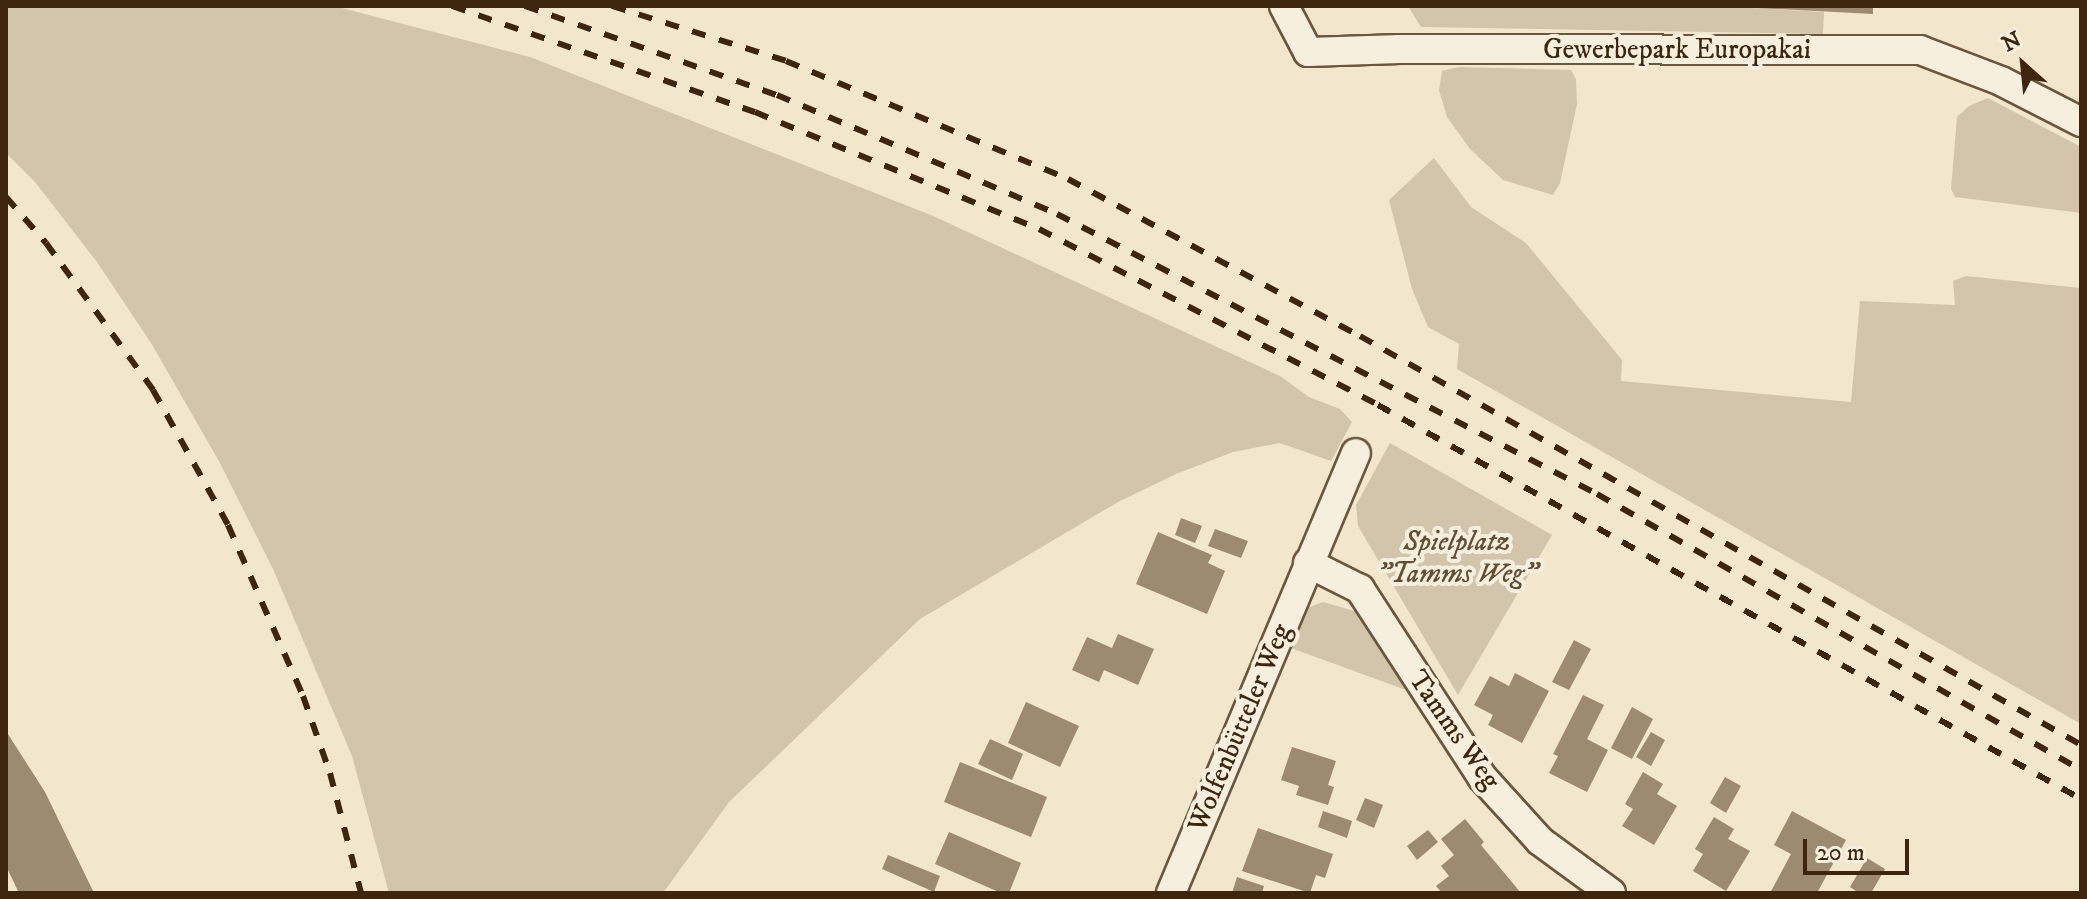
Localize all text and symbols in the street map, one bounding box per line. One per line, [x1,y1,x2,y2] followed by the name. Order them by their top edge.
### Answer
[1983,24,2063,104] north arrow
[1998,26,2026,58] text: N
[1543,33,1811,67] street label: Gewerbepark Europakai
[1377,525,1537,591] park label: Spielplatz "Tamms Weg"
[1181,619,1299,837] street label: Wolfenbütteler Weg
[1401,664,1507,796] street label: Tamms Weg
[1807,823,1913,873] scale bar
[1817,838,1865,868] text: 20 m

